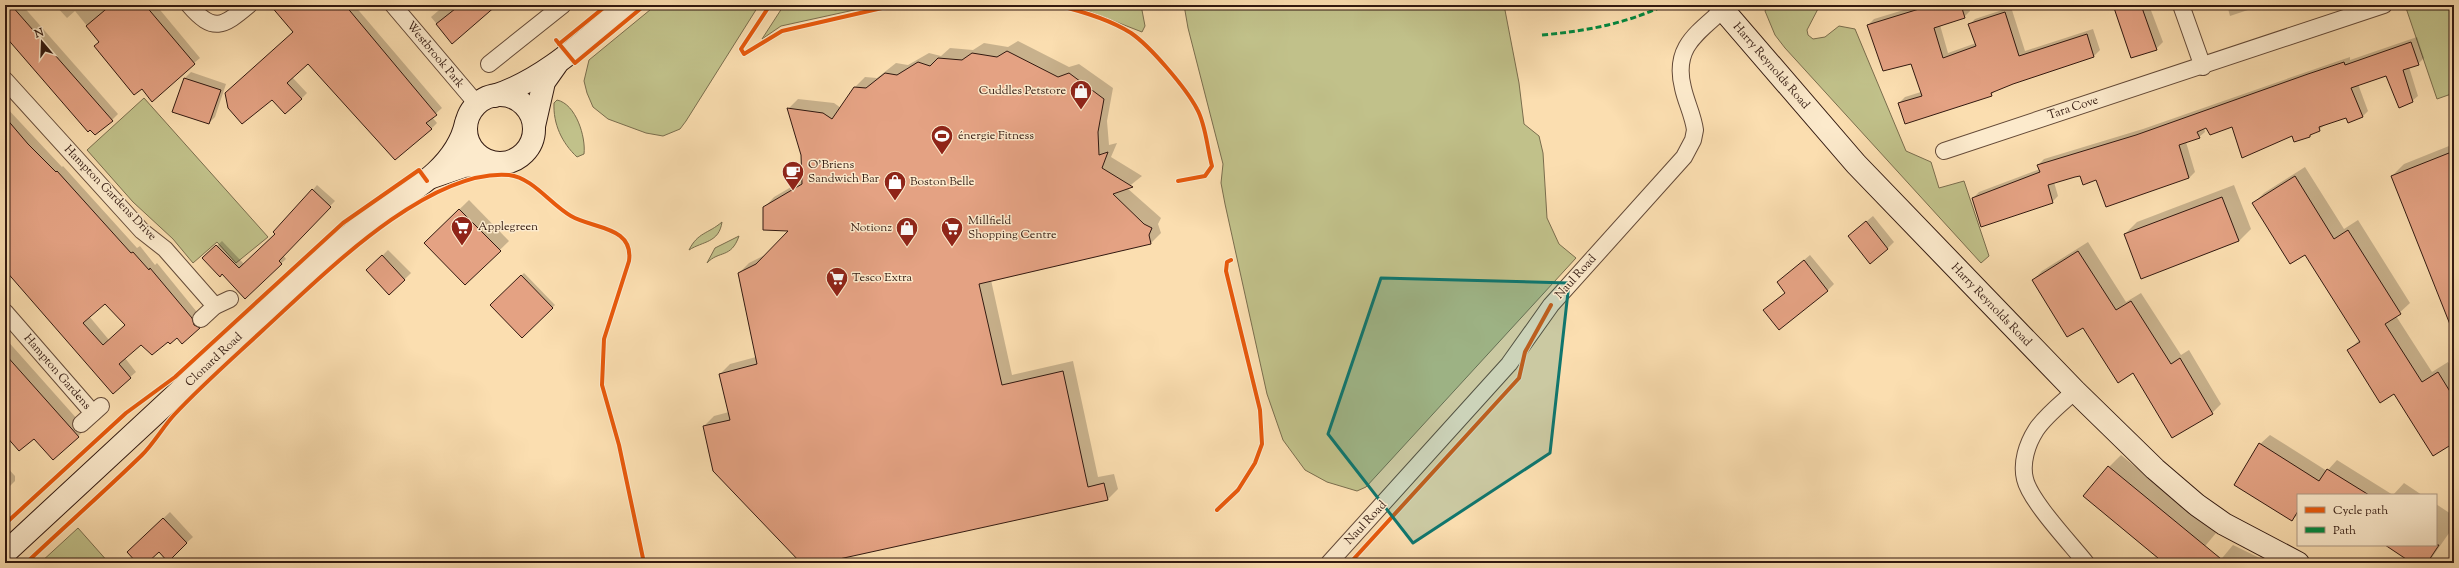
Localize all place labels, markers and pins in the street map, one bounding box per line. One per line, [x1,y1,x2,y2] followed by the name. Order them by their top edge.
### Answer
[1068,78,1094,111] shop icon: Cuddles Petstore
[979,82,1066,100] place label: Cuddles Petstore
[929,123,955,156] sports icon: énergie Fitness
[958,127,1034,145] place label: énergie Fitness
[808,156,880,188] place label: O'Briens Sandwich Bar
[780,159,806,192] cafe icon: O'Briens Sandwich Bar
[882,169,908,202] shop icon: Boston Belle
[910,173,975,191] place label: Boston Belle
[968,212,1057,244] place label: Millfield Shopping Centre
[449,214,475,247] supermarket icon: Applegreen
[894,215,920,248] shop icon: Notionz
[939,215,965,248] supermarket icon: Millfield Shopping Centre
[478,218,538,236] place label: Applegreen
[850,219,892,237] place label: Notionz
[824,265,850,298] supermarket icon: Tesco Extra
[852,269,913,287] place label: Tesco Extra

